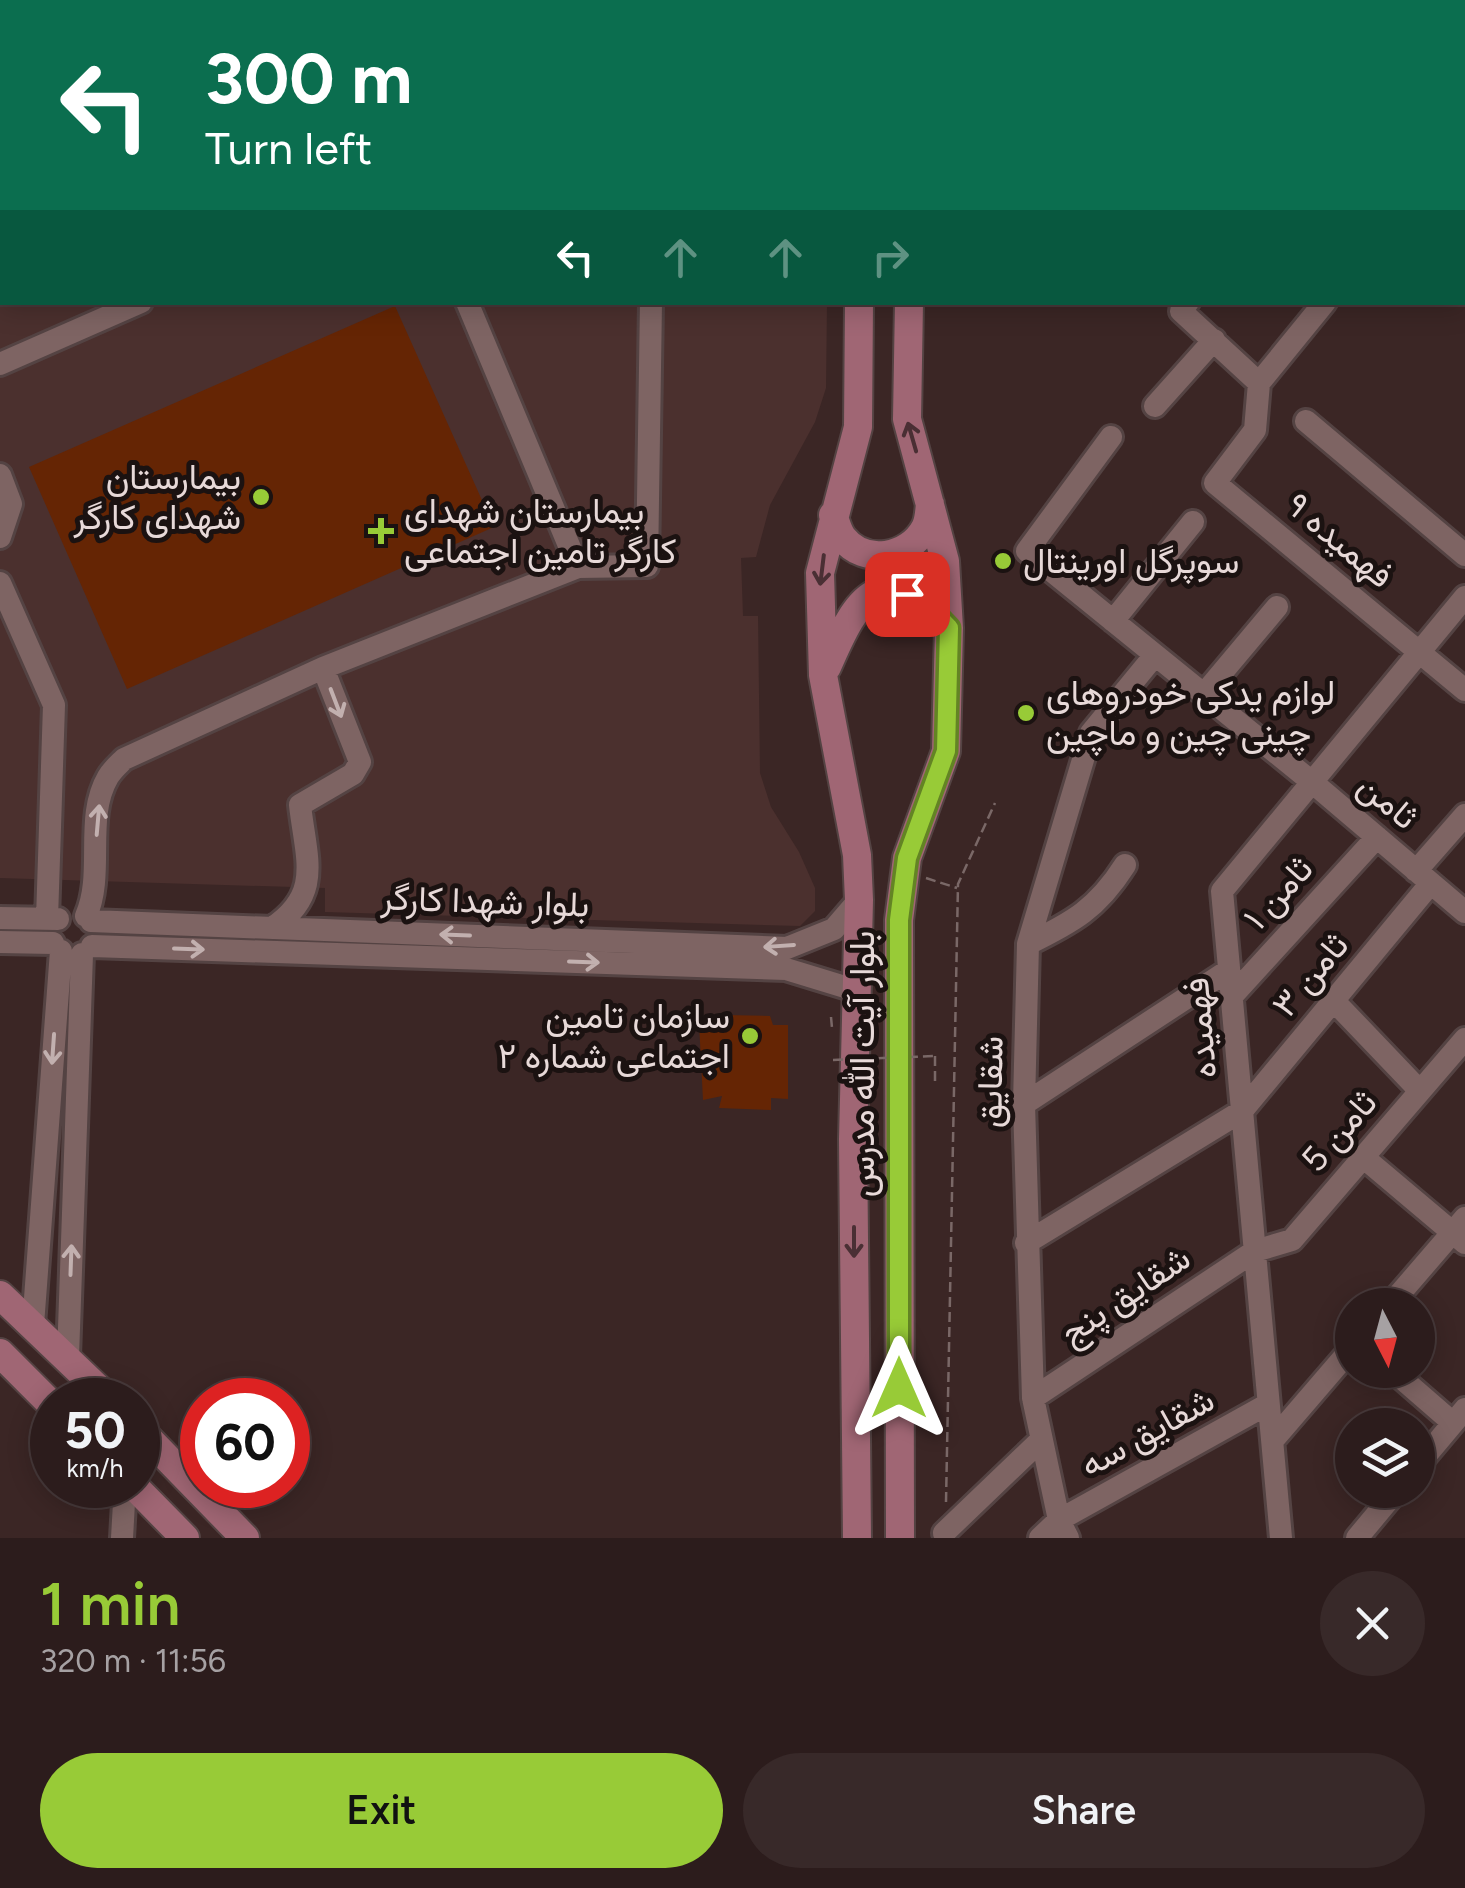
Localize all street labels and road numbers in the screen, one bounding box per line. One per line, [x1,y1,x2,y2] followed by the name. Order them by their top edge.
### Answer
[1277,483,1402,598] street label: فهمیده ۹
[1350,764,1426,838] street label: ثامن
[1234,848,1322,938] street label: ثامن ۱
[379,876,590,927] street label: بلوار شهدا کارگر
[1263,925,1357,1025] street label: ثامن ۳
[841,931,884,1197] street label: بلوار آیت الله مدرس
[1175,976,1226,1080] street label: فهمیده
[968,1036,1012,1128] street label: شقایق
[1293,1082,1385,1180] street label: ثامن 5
[1052,1236,1200,1356] street label: شقایق پنج
[1073,1378,1221,1486] street label: شقایق سه

